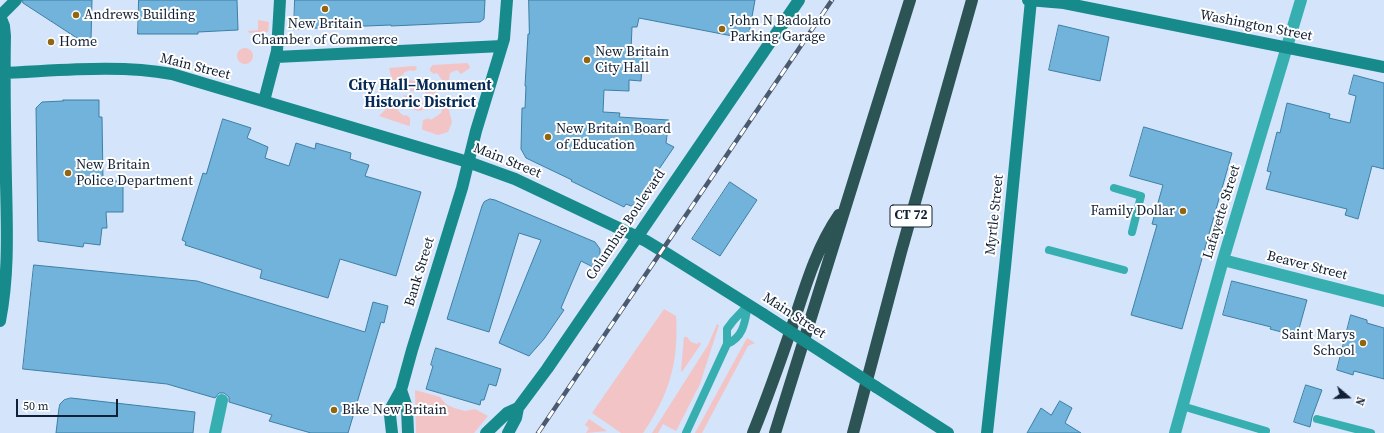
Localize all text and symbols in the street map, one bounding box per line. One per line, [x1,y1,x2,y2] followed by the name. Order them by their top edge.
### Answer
[320,4,330,14] marker: New Britain Chamber of Commerce
[84,7,195,23] place label: Andrews Building
[1198,7,1314,45] street label: Washington Street
[71,10,81,20] marker: Andrews Building
[730,13,831,46] place label: John N Badolato Parking Garage
[252,16,398,48] place label: New Britain Chamber of Commerce
[717,24,727,34] marker: John N Badolato Parking Garage
[59,34,97,50] place label: Home
[46,37,56,47] marker: Home
[595,44,669,76] place label: New Britain City Hall
[158,50,232,84] street label: Main Street
[582,55,592,65] marker: New Britain City Hall
[348,77,492,112] district label: City Hall–Monument Historic District
[556,121,671,154] place label: New Britain Board of Education
[543,132,553,142] marker: New Britain Board of Education
[471,140,543,182] street label: Main Street
[76,157,193,190] place label: New Britain Police Department
[1200,163,1244,261] street label: Lafayette Street
[583,166,669,284] street label: Columbus Boulevard
[63,168,73,178] marker: New Britain Police Department
[982,174,1008,256] street label: Myrtle Street
[1090,203,1175,219] place label: Family Dollar
[890,205,932,227] road number: CT 72
[1178,206,1188,216] marker: Family Dollar
[402,235,438,309] street label: Bank Street
[1265,248,1349,284] street label: Beaver Street
[759,289,829,343] street label: Main Street
[1282,327,1355,360] place label: Saint Marys School
[1358,338,1368,348] marker: Saint Marys School
[1328,377,1368,417] north arrow
[18,391,120,417] scale bar
[1351,395,1368,407] text: N
[23,398,49,414] text: 50 m
[342,402,447,418] place label: Bike New Britain
[329,405,339,415] marker: Bike New Britain

